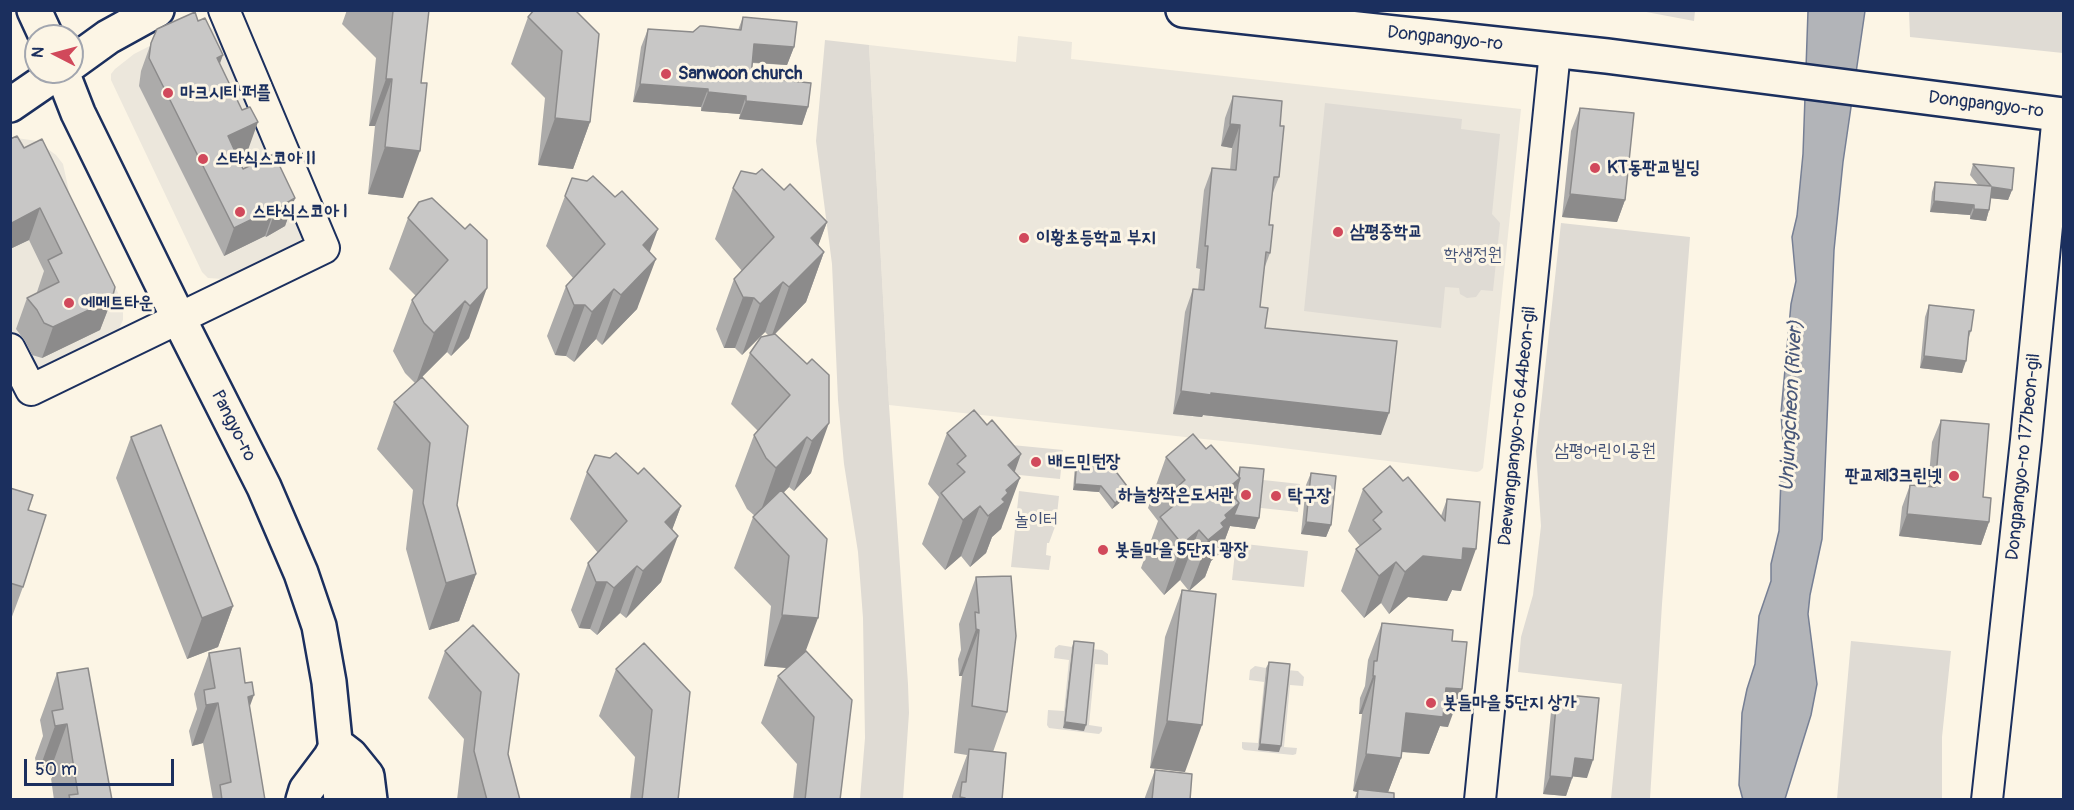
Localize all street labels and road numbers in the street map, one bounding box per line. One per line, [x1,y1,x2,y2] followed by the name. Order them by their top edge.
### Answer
[1386,22,1504,56] street label: Dongpangyo-ro
[1927,87,2045,123] street label: Dongpangyo-ro
[1495,305,1541,547] street label: Daewangpangyo-ro 644beon-gil
[2002,352,2046,562] street label: Dongpangyo-ro 177beon-gil
[206,387,260,465] street label: Pangyo-ro

